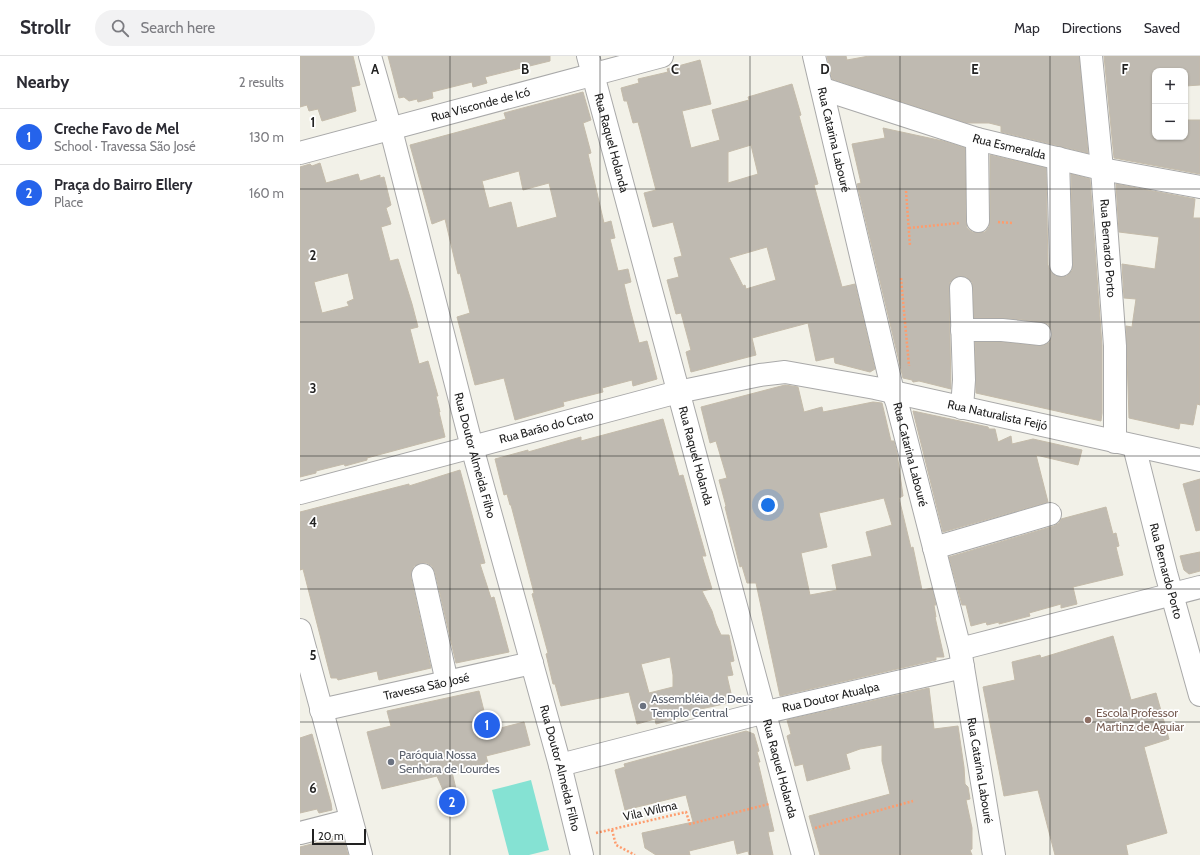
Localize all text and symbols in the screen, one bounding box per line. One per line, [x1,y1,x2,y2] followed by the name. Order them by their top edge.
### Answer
[95,10,375,46] search box
[20,16,71,39] text: Strollr
[109,17,131,39] icon: search
[141,19,215,37] text: Search here
[1014,19,1040,37] text: Map
[1062,19,1122,37] text: Directions
[1144,19,1180,37] text: Saved
[371,61,380,77] text: A
[521,61,529,77] text: B
[671,61,679,77] text: C
[820,61,830,77] text: D
[971,61,979,77] text: E
[1122,61,1129,77] text: F
[1152,68,1188,140] map controls
[1152,68,1188,104] button: +
[16,72,69,92] text: Nearby
[239,74,284,90] text: 2 results
[429,84,532,125] street label: Rua Visconde de Icó
[815,86,854,194] street label: Rua Catarina Labouré
[591,91,632,194] street label: Rua Raquel Holanda
[1152,104,1188,140] button: −
[311,114,315,130] text: 1
[54,120,179,138] text: Creche Favo de Mel
[27,129,31,145] text: 1
[249,129,284,145] text: 130 m
[971,130,1048,162] street label: Rua Esmeralda
[54,138,196,154] text: School · Travessa São José
[54,176,193,194] text: Praça do Bairro Ellery
[26,185,32,201] text: 2
[249,185,284,201] text: 160 m
[54,194,83,210] text: Place
[1097,198,1119,298] street label: Rua Bernardo Porto
[310,247,317,263] text: 2
[309,380,317,396] text: 3
[451,391,499,520] street label: Rua Doutor Almeida Filho
[946,396,1049,433] street label: Rua Naturalista Feijó
[890,400,931,508] street label: Rua Catarina Labouré
[676,404,717,507] street label: Rua Raquel Holanda
[498,407,595,446] street label: Rua Barão do Crato
[758,495,778,515] your location
[309,514,317,530] text: 4
[1147,521,1187,621] street label: Rua Bernardo Porto
[310,647,317,663] text: 5
[382,669,471,703] street label: Travessa São José
[781,678,881,715] street label: Rua Doutor Atualpa
[651,691,753,720] place label: Assembléia de Deus Templo Central
[638,701,648,711] marker: Assembléia de Deus Templo Central
[537,703,584,833] street label: Rua Doutor Almeida Filho
[1096,705,1184,734] place label: Escola Professor Martinz de Aguiar
[474,710,500,740] pin: 1
[1083,715,1093,725] marker: Escola Professor Martinz de Aguiar
[964,716,997,825] street label: Rua Catarina Labouré
[760,717,801,820] street label: Rua Raquel Holanda
[399,747,500,776] place label: Paróquia Nossa Senhora de Lourdes
[386,757,396,767] marker: Paróquia Nossa Senhora de Lourdes
[309,780,317,796] text: 6
[439,787,465,817] pin: 2
[622,797,678,824] street label: Vila Wilma
[312,827,366,846] scale bar
[318,829,344,843] text: 20 m

